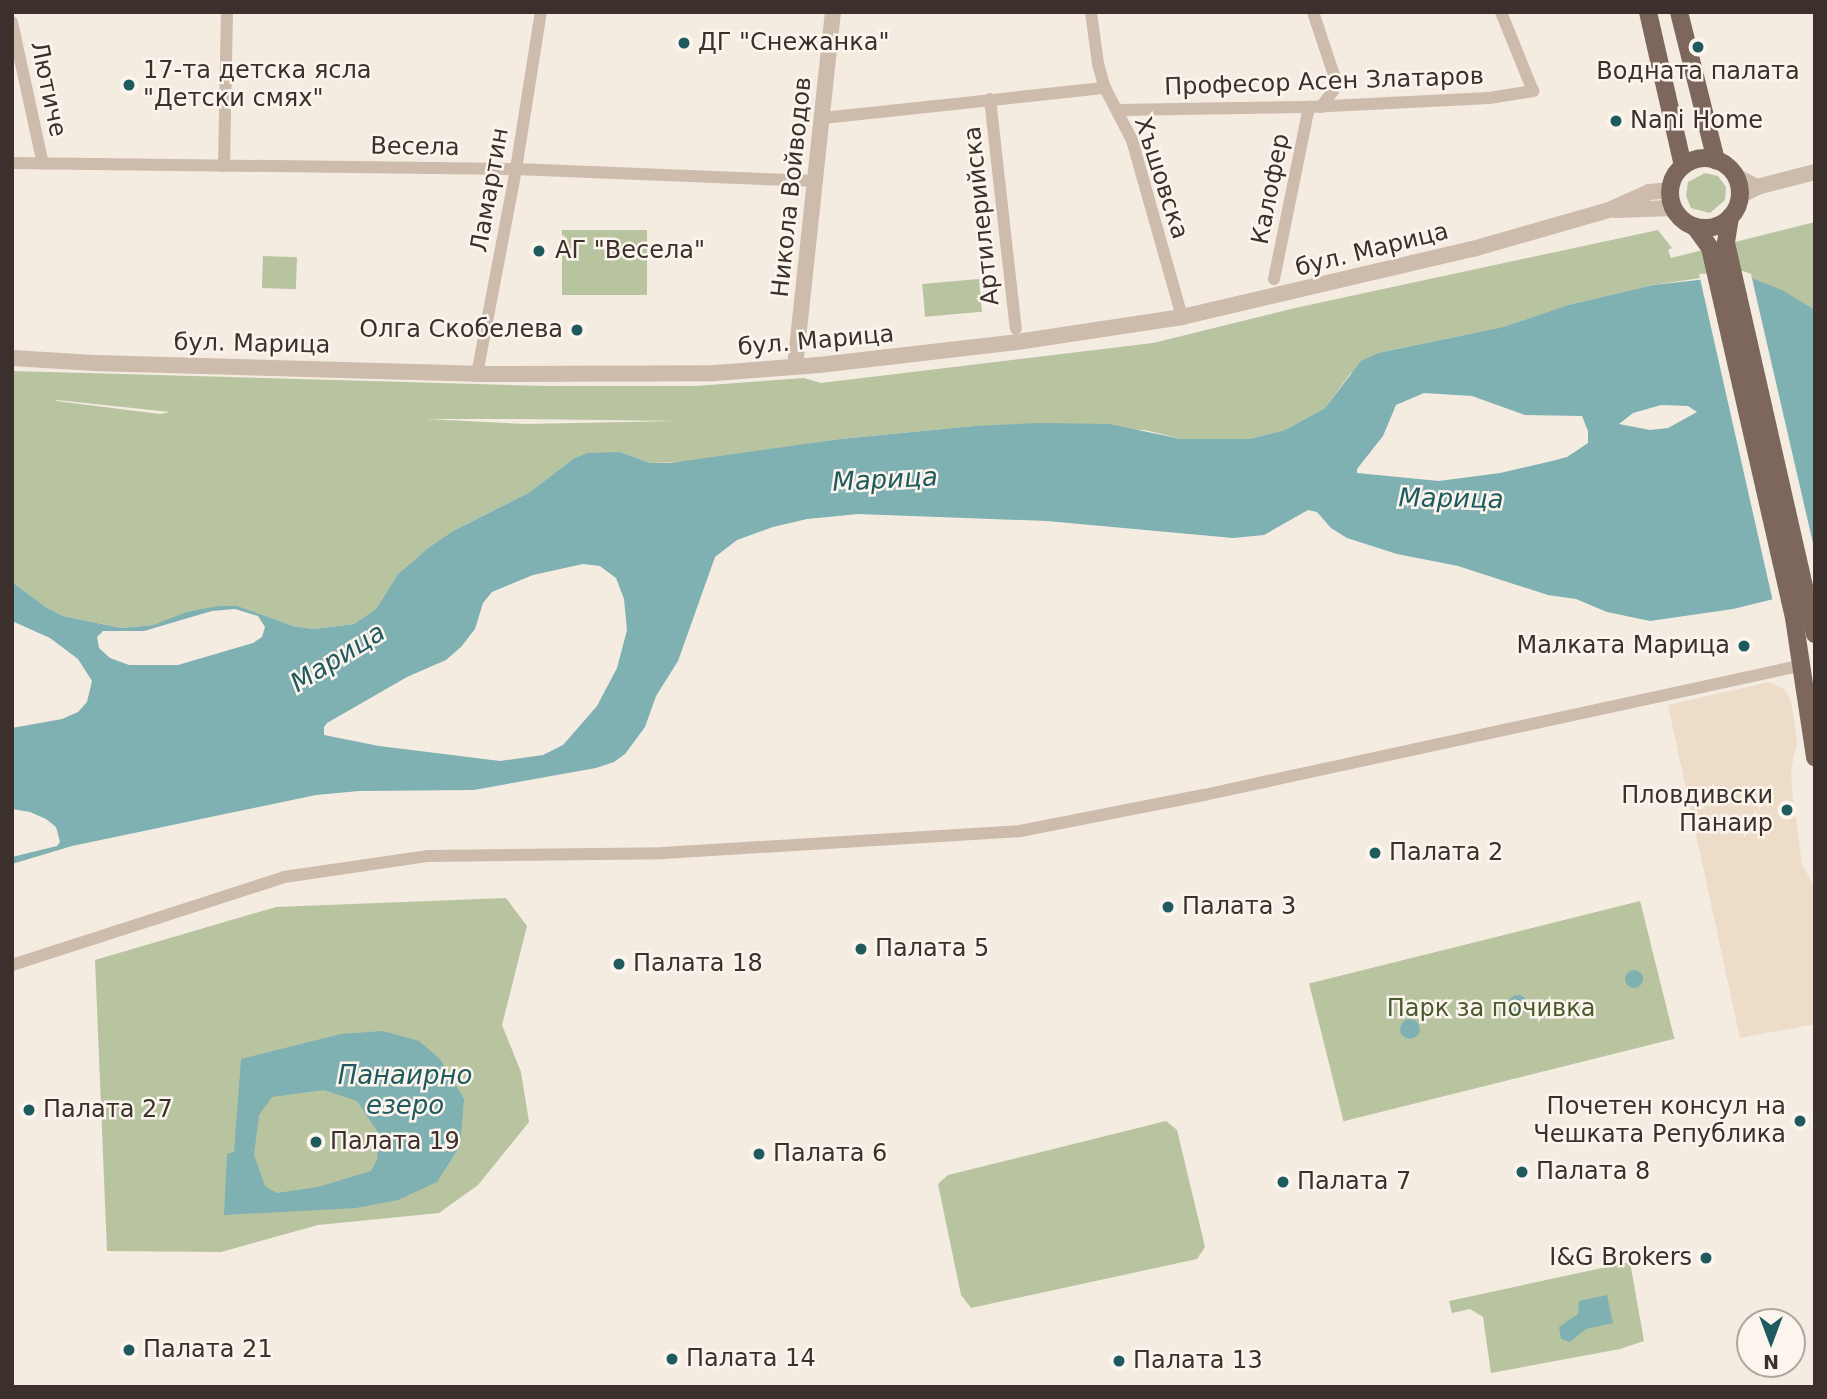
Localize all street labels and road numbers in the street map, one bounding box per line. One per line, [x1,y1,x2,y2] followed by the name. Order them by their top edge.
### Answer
[24,39,72,139] street label: Лютиче
[1164,62,1484,102] street label: Професор Асен Златаров
[766,75,818,299] street label: Никола Войводов
[1128,113,1194,243] street label: Хъшовска
[465,125,515,255] street label: Ламартин
[958,125,1006,307] street label: Артилерийска
[1246,131,1296,247] street label: Калофер
[370,132,460,162] street label: Весела
[1292,217,1452,283] street label: бул. Марица
[737,320,895,362] street label: бул. Марица
[173,328,331,360] street label: бул. Марица

